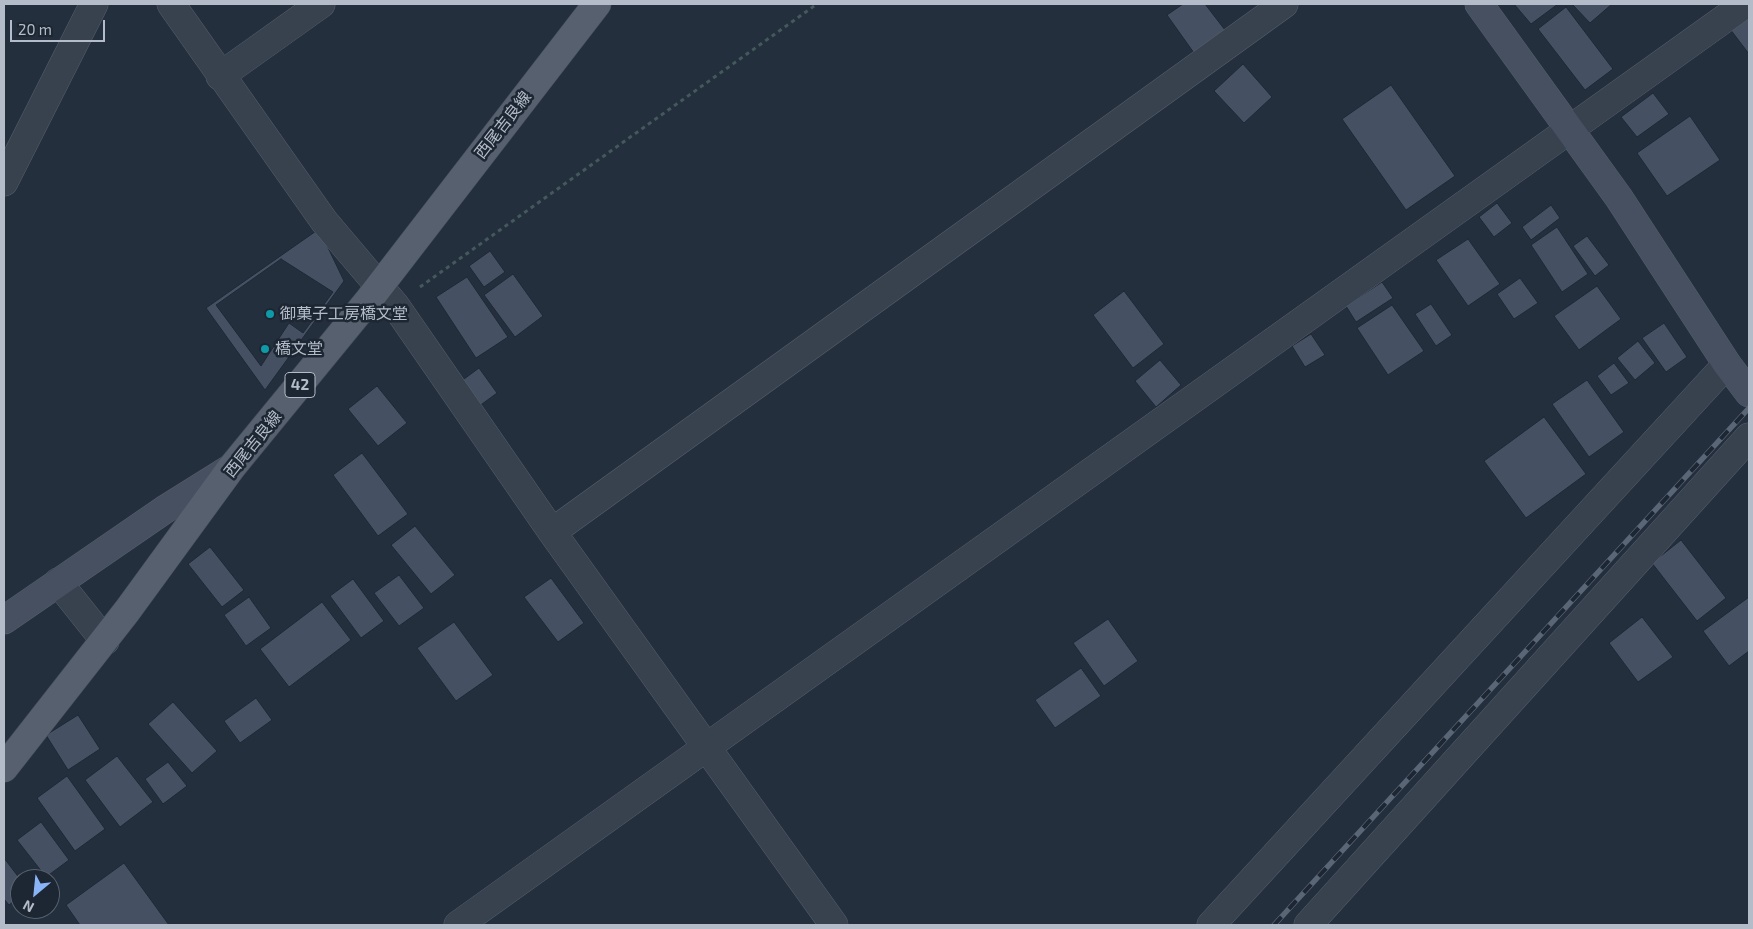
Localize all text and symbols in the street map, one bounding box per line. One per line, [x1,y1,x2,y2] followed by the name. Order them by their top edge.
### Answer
[12,10,108,42] scale bar
[18,20,52,38] text: 20 m
[471,88,535,162] street label: 西尾吉良線
[280,304,408,324] place label: 御菓子工房橋文堂
[264,308,276,320] marker: 御菓子工房橋文堂
[275,339,323,359] place label: 橋文堂
[259,343,271,355] marker: 橋文堂
[285,372,315,398] road number: 42
[220,407,286,481] street label: 西尾吉良線
[10,869,60,919] north arrow
[20,897,37,917] text: N

